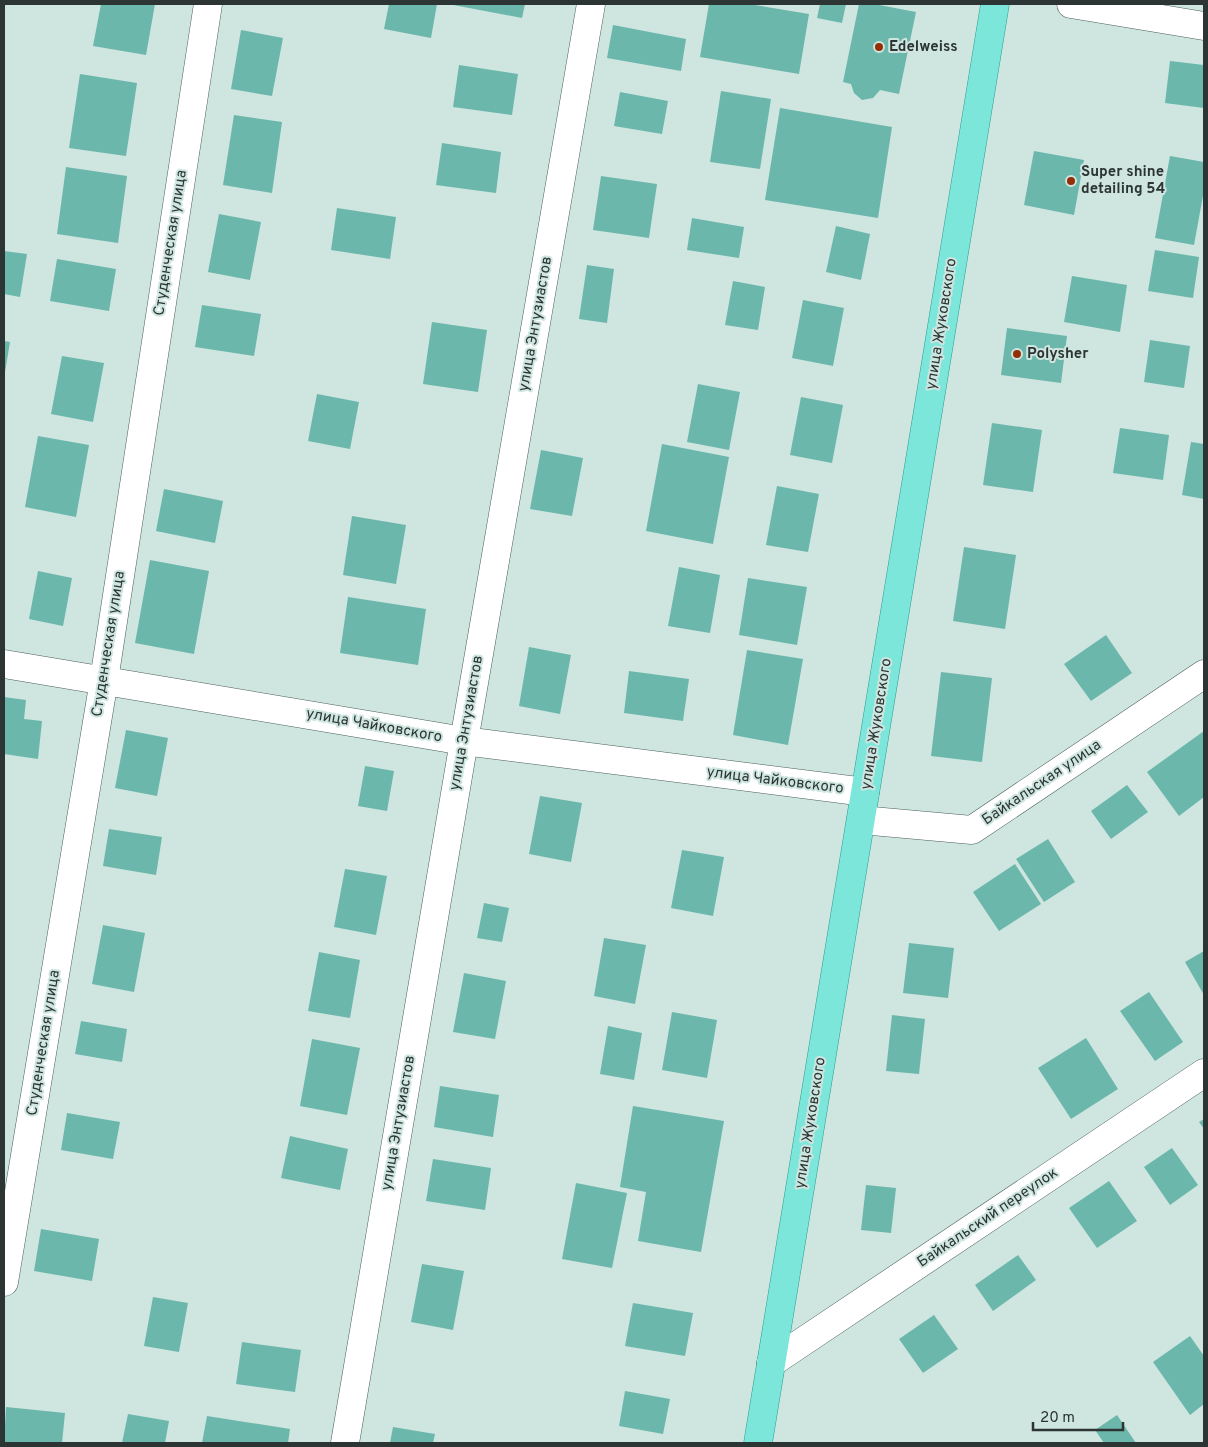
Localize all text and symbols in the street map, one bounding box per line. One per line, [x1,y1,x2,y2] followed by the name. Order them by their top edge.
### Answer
[889,38,958,57] place label: Edelweiss
[873,41,885,53] marker: Edelweiss
[1081,163,1165,199] place label: Super shine detailing 54
[150,169,192,317] street label: Студенческая улица
[1065,175,1077,187] marker: Super shine detailing 54
[515,255,557,393] street label: улица Энтузиастов
[922,257,962,391] street label: улица Жуковского
[1027,345,1089,364] place label: Polysher
[1011,348,1023,360] marker: Polysher
[88,570,130,718] street label: Студенческая улица
[446,654,488,792] street label: улица Энтузиастов
[857,657,897,791] street label: улица Жуковского
[304,705,444,747] street label: улица Чайковского
[979,736,1105,830] street label: Байкальская улица
[705,763,845,799] street label: улица Чайковского
[23,969,65,1117] street label: Студенческая улица
[378,1054,420,1192] street label: улица Энтузиастов
[791,1056,831,1190] street label: улица Жуковского
[914,1164,1062,1272] street label: Байкальский переулок
[1033,1400,1123,1432] scale bar
[1040,1409,1075,1428] text: 20 m

